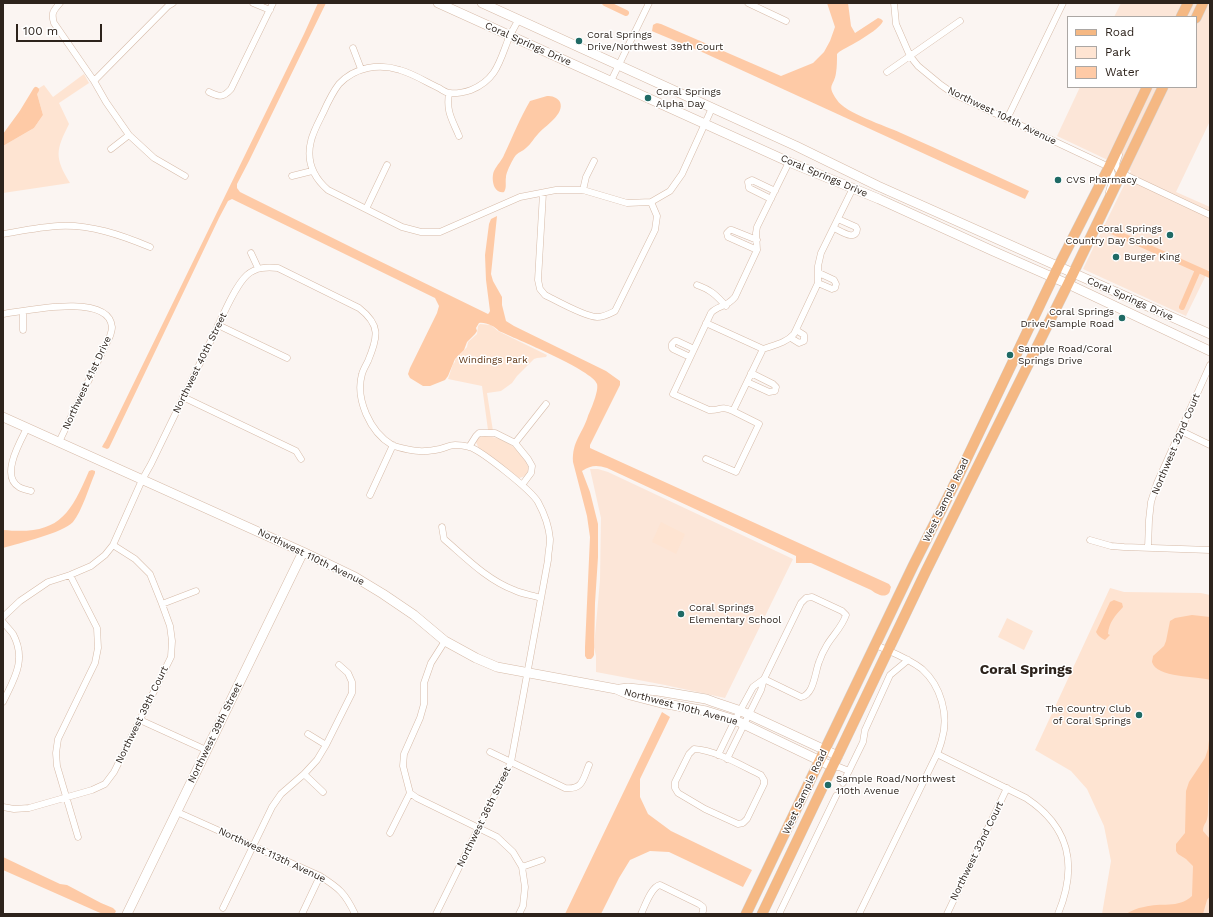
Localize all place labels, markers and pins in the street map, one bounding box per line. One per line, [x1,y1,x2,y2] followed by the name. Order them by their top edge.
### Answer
[587,29,723,52] place label: Coral Springs Drive/Northwest 39th Court
[574,36,584,46] marker: Coral Springs Drive/Northwest 39th Court
[656,86,721,110] place label: Coral Springs Alpha Day
[643,93,653,103] marker: Coral Springs Alpha Day
[1066,174,1137,186] place label: CVS Pharmacy
[1053,175,1063,185] marker: CVS Pharmacy
[1066,223,1162,246] place label: Coral Springs Country Day School
[1165,230,1175,240] marker: Coral Springs Country Day School
[1124,251,1180,263] place label: Burger King
[1111,252,1121,262] marker: Burger King
[1020,306,1114,330] place label: Coral Springs Drive/Sample Road
[1117,313,1127,323] marker: Coral Springs Drive/Sample Road
[1018,343,1112,366] place label: Sample Road/Coral Springs Drive
[1005,350,1015,360] marker: Sample Road/Coral Springs Drive
[689,602,781,626] place label: Coral Springs Elementary School
[676,609,686,619] marker: Coral Springs Elementary School
[1045,703,1131,726] place label: The Country Club of Coral Springs
[1134,710,1144,720] marker: The Country Club of Coral Springs
[836,773,956,796] place label: Sample Road/Northwest 110th Avenue
[823,780,833,790] marker: Sample Road/Northwest 110th Avenue

